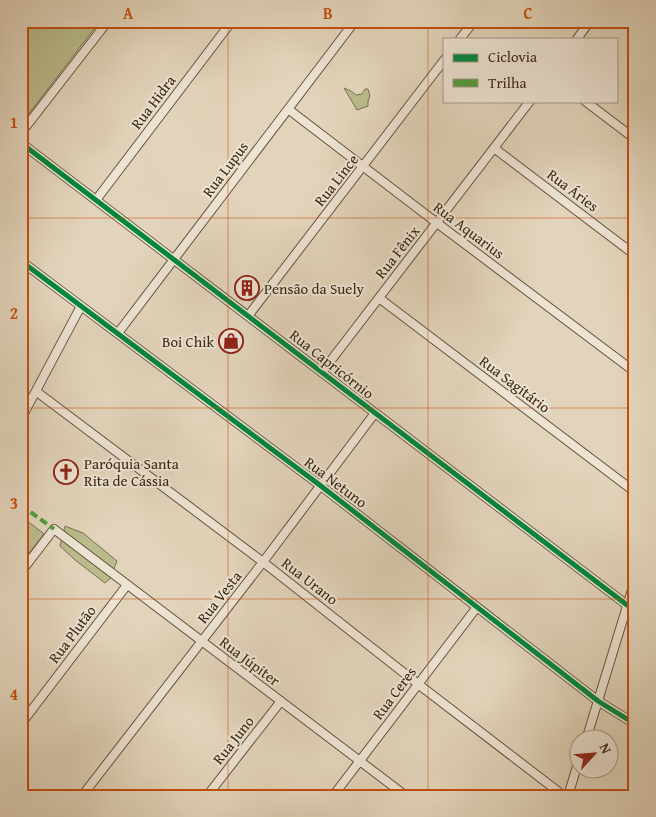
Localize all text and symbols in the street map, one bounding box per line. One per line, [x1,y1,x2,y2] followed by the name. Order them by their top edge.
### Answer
[123,1,134,25] text: A
[323,1,333,25] text: B
[523,1,533,25] text: C
[443,38,618,102] legend
[488,46,537,67] text: Ciclovia
[126,71,180,133] street label: Rua Hidra
[488,72,527,93] text: Trilha
[10,110,18,134] text: 1
[197,137,253,201] street label: Rua Lupus
[309,150,363,210] street label: Rua Lince
[543,164,603,216] street label: Rua Áries
[429,196,509,264] street label: Rua Aquarius
[370,221,425,283] street label: Rua Fênix
[234,275,260,301] building icon: Pensão da Suely
[264,278,365,299] place label: Pensão da Suely
[10,301,18,325] text: 2
[285,324,379,404] street label: Rua Capricórnio
[218,328,244,354] shop icon: Boi Chik
[162,331,214,352] place label: Boi Chik
[475,350,555,418] street label: Rua Sagitário
[300,452,372,513] street label: Rua Netuno
[84,453,179,491] place label: Paróquia Santa Rita de Cássia
[53,459,79,485] church icon: Paróquia Santa Rita de Cássia
[10,491,18,515] text: 3
[277,552,343,610] street label: Rua Urano
[192,566,246,628] street label: Rua Vesta
[43,600,101,667] street label: Rua Plutão
[215,631,285,691] street label: Rua Júpiter
[367,662,421,724] street label: Rua Ceres
[10,682,18,706] text: 4
[207,711,259,769] street label: Rua Juno
[568,730,618,780] north arrow
[595,740,617,757] text: N

